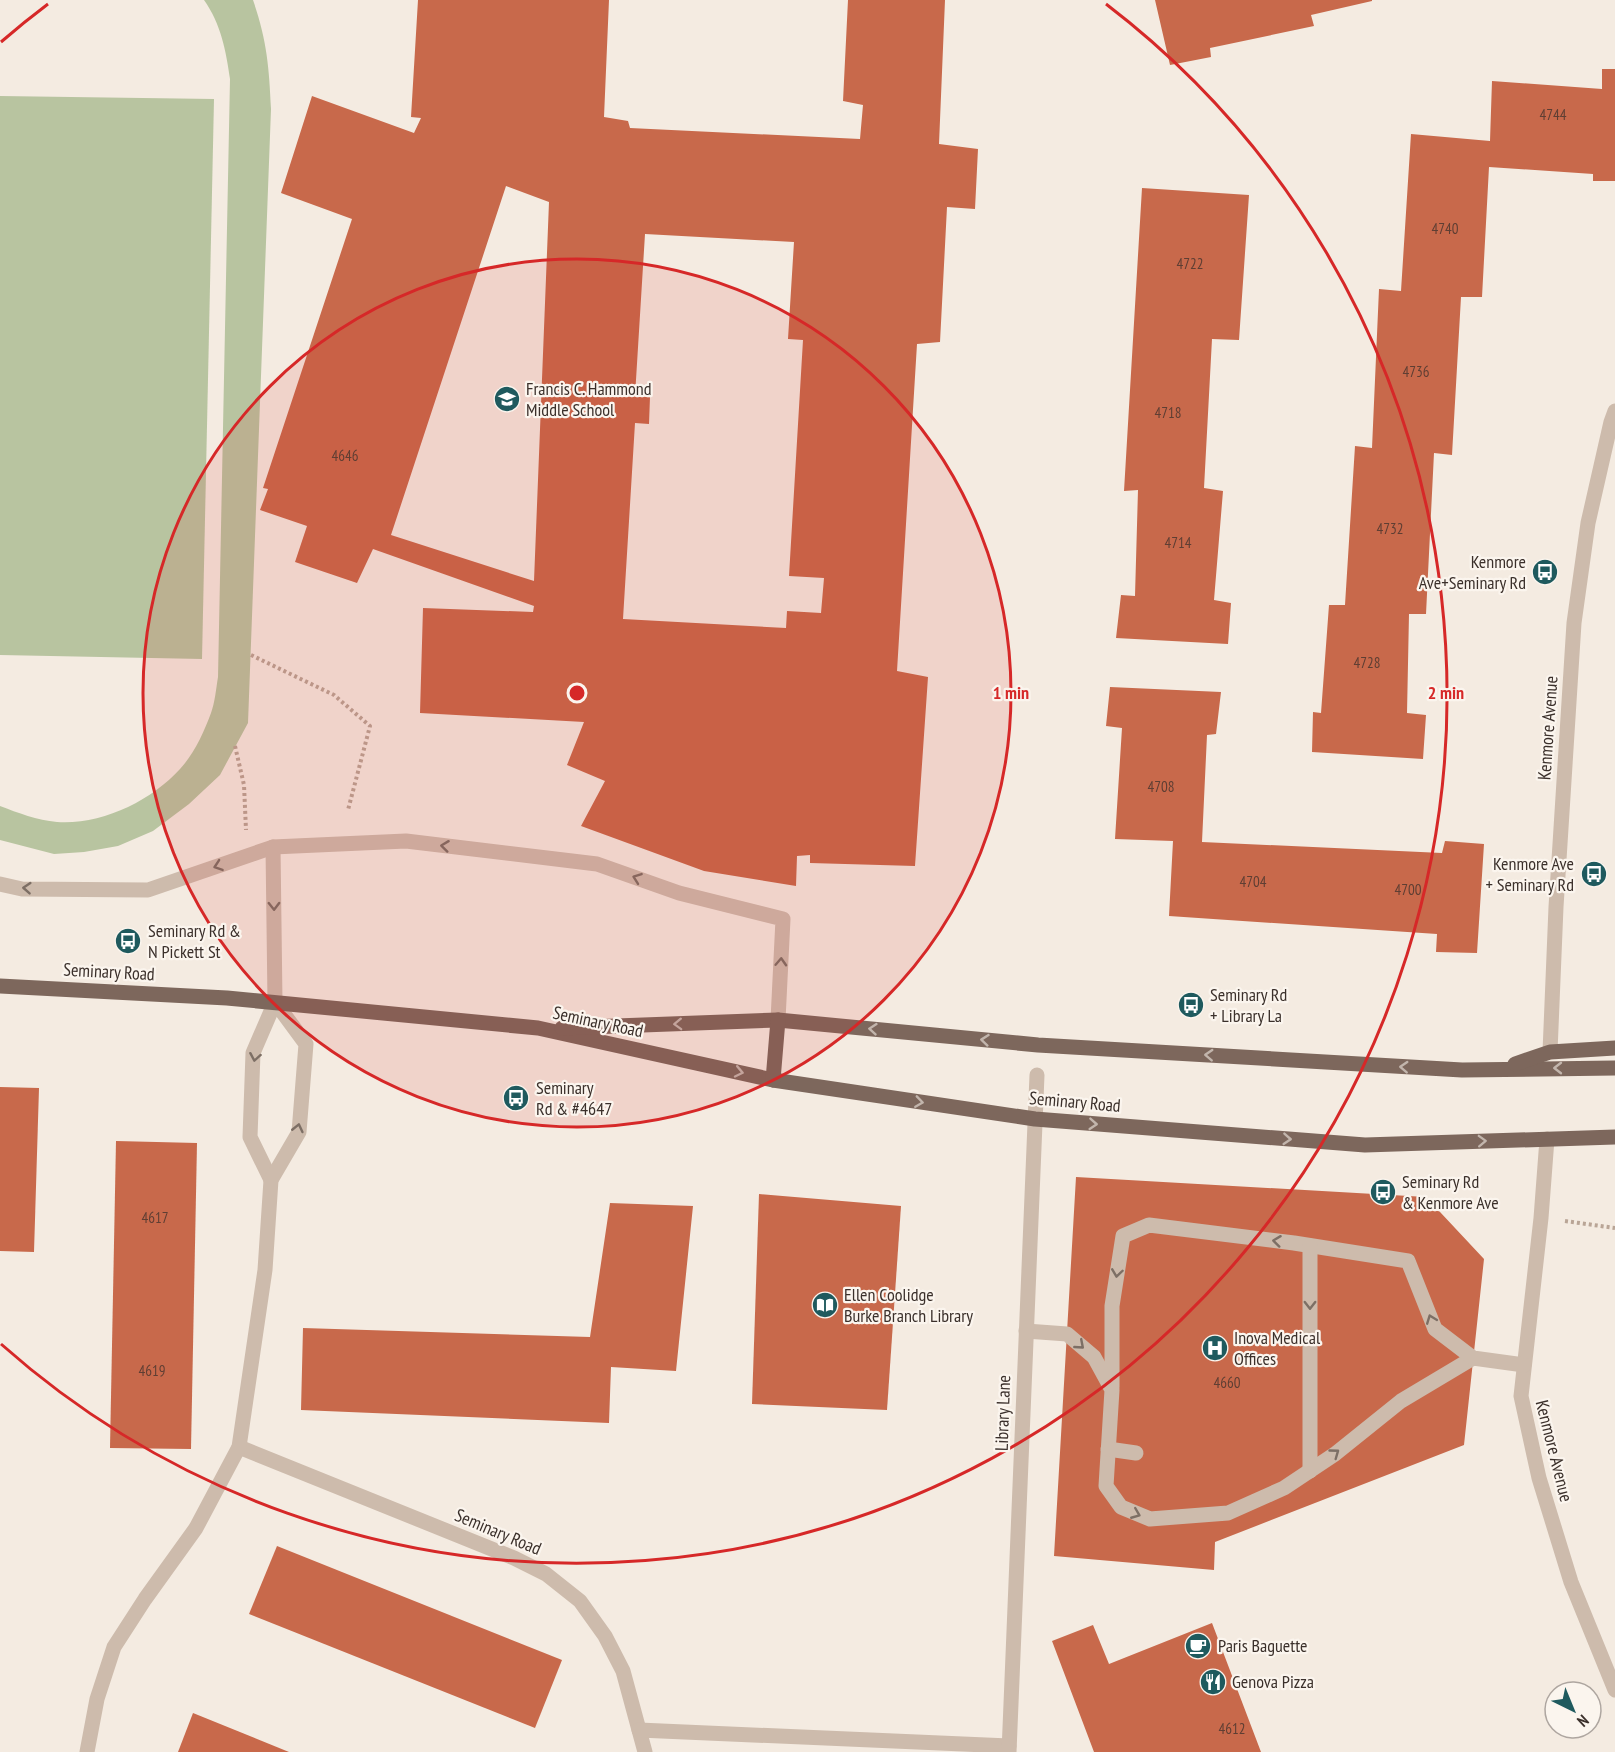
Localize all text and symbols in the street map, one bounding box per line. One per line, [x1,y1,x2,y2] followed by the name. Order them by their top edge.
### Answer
[1539,105,1567,124] house number: 4744
[1431,219,1459,238] house number: 4740
[1176,254,1204,273] house number: 4722
[1402,362,1430,381] house number: 4736
[526,377,652,421] place label: Francis C. Hammond Middle School
[492,384,522,414] school or university icon: Francis C. Hammond Middle School
[1154,403,1182,422] house number: 4718
[331,446,359,465] house number: 4646
[1376,519,1404,538] house number: 4732
[1164,533,1192,552] house number: 4714
[1419,550,1526,594] place label: Kenmore Ave+Seminary Rd
[1530,557,1560,587] bus stop icon: Kenmore Ave+Seminary Rd
[1353,653,1381,672] house number: 4728
[1532,675,1563,781] street label: Kenmore Avenue
[993,681,1029,704] text: 1 min
[1428,681,1464,704] text: 2 min
[567,683,587,703] centre of rings
[1147,777,1175,796] house number: 4708
[441,840,450,852] one-way arrow
[1485,852,1574,896] place label: Kenmore Ave + Seminary Rd
[213,859,224,871] one-way arrow
[1579,859,1609,889] bus stop icon: Kenmore Ave + Seminary Rd
[1239,872,1267,891] house number: 4704
[632,873,643,886] one-way arrow
[1394,880,1422,899] house number: 4700
[22,882,32,895] one-way arrow
[268,901,280,910] one-way arrow
[148,919,241,963] place label: Seminary Rd & N Pickett St
[113,926,143,956] bus stop icon: Seminary Rd & N Pickett St
[775,957,788,966] one-way arrow
[63,958,155,985] street label: Seminary Road
[1210,983,1287,1027] place label: Seminary Rd + Library La
[1176,990,1206,1020] bus stop icon: Seminary Rd + Library La
[551,1001,645,1042] street label: Seminary Road
[674,1017,683,1030] one-way arrow
[868,1023,877,1036] one-way arrow
[980,1034,989,1047] one-way arrow
[1204,1049,1214,1062] one-way arrow
[249,1052,261,1061] one-way arrow
[1399,1060,1408,1073] one-way arrow
[1554,1062,1563,1074] one-way arrow
[734,1065,744,1078] one-way arrow
[536,1076,612,1120] place label: Seminary Rd & #4647
[501,1083,531,1113] bus stop icon: Seminary Rd & #4647
[1028,1086,1122,1117] street label: Seminary Road
[914,1095,923,1107] one-way arrow
[1089,1117,1098,1130] one-way arrow
[290,1123,303,1133] one-way arrow
[1283,1132,1292,1145] one-way arrow
[1478,1135,1487,1148] one-way arrow
[1402,1170,1499,1214] place label: Seminary Rd & Kenmore Ave
[1368,1177,1398,1207] bus stop icon: Seminary Rd & Kenmore Ave
[141,1208,169,1227] house number: 4617
[1273,1236,1282,1248] one-way arrow
[1112,1269,1124,1278] one-way arrow
[844,1283,973,1327] place label: Ellen Coolidge Burke Branch Library
[810,1290,840,1320] library icon: Ellen Coolidge Burke Branch Library
[1304,1300,1316,1309] one-way arrow
[1426,1314,1438,1325] one-way arrow
[1234,1326,1321,1370] place label: Inova Medical Offices
[1200,1333,1230,1363] hospital icon: Inova Medical Offices
[1073,1338,1084,1349] one-way arrow
[138,1361,166,1380] house number: 4619
[1213,1373,1241,1392] house number: 4660
[990,1375,1015,1451] street label: Library Lane
[1531,1398,1578,1504] street label: Kenmore Avenue
[1328,1449,1339,1460] one-way arrow
[452,1503,545,1560] street label: Seminary Road
[1130,1507,1141,1519] one-way arrow
[1183,1631,1213,1661] cafe icon: Paris Baguette
[1218,1634,1307,1657] place label: Paris Baguette
[1198,1667,1228,1697] restaurant icon: Genova Pizza
[1232,1670,1314,1693] place label: Genova Pizza
[1543,1680,1603,1740] north arrow
[1573,1711,1593,1731] text: N
[1218,1719,1246,1738] house number: 4612

